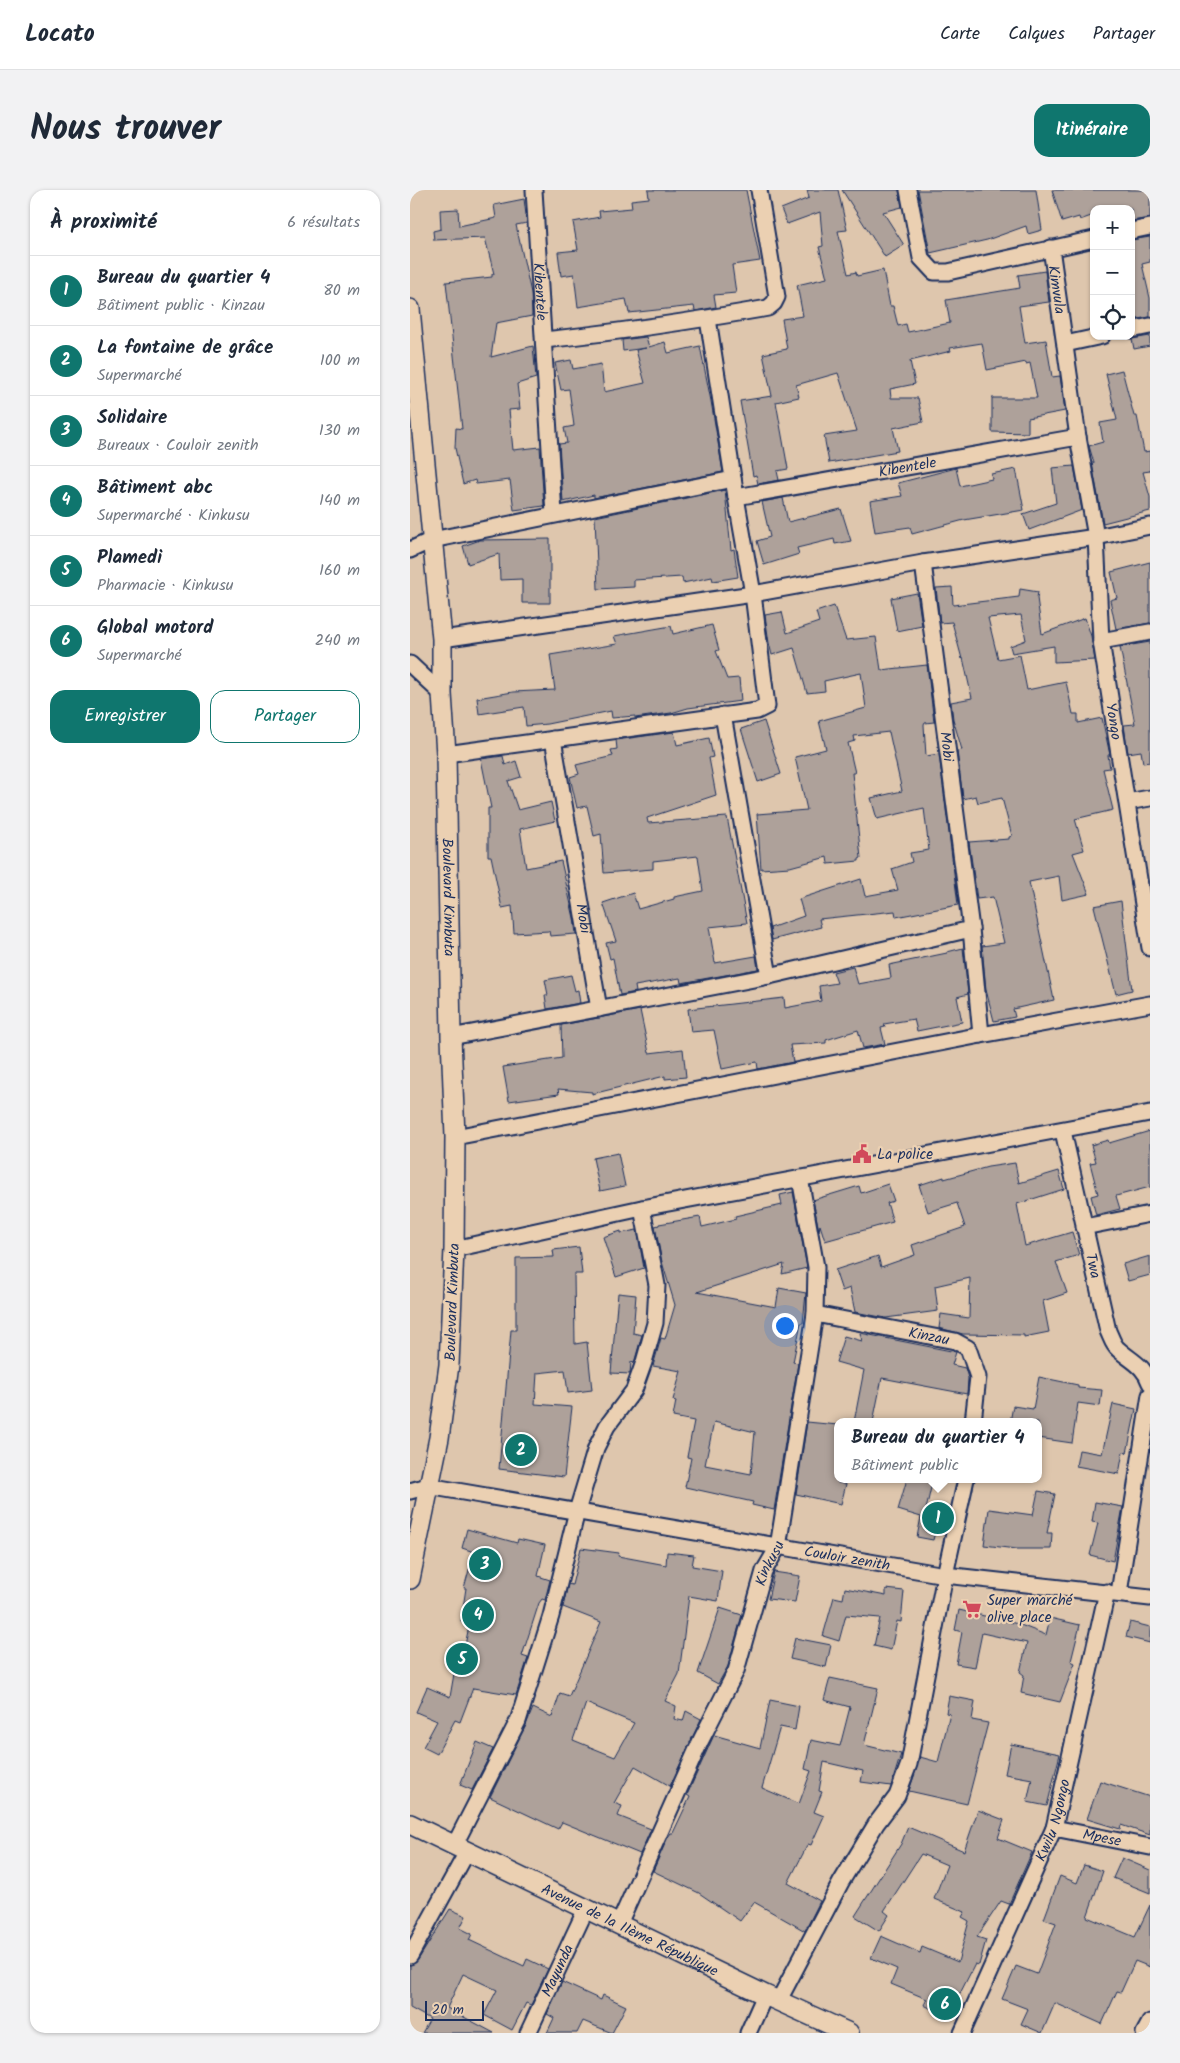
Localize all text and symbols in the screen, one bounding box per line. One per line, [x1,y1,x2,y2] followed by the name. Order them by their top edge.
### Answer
[25,15,95,54] text: Locato
[940,20,980,49] text: Carte
[1008,20,1065,49] text: Calques
[1093,20,1155,49] text: Partager
[30,102,221,158] text: Nous trouver
[1034,104,1150,157] button: Itinéraire
[1090,205,1135,340] map controls
[1090,205,1135,250] button: +
[50,206,157,239] text: À proximité
[287,210,360,235] text: 6 résultats
[1090,250,1135,295] button: −
[526,262,553,322] street label: Kibentele
[97,263,270,293] text: Bureau du quartier 4
[1041,264,1071,316] street label: Kimvula
[64,278,68,303] text: 1
[323,278,360,303] text: 80 m
[97,293,265,318] text: Bâtiment public · Kinzau
[1090,295,1135,340] button: locate
[97,333,273,363] text: La fontaine de grâce
[61,348,71,373] text: 2
[320,348,360,373] text: 100 m
[97,363,182,388] text: Supermarché
[97,403,167,433] text: Solidaire
[62,418,70,443] text: 3
[319,418,360,443] text: 130 m
[97,433,259,458] text: Bureaux · Couloir zenith
[877,451,938,485] street label: Kibentele
[97,473,213,503] text: Bâtiment abc
[62,488,70,513] text: 4
[319,488,360,513] text: 140 m
[97,503,250,528] text: Supermarché · Kinkusu
[97,543,162,573] text: Plamedi
[62,558,70,583] text: 5
[319,558,360,583] text: 160 m
[97,573,234,598] text: Pharmacie · Kinkusu
[97,613,213,643] text: Global motord
[62,628,70,653] text: 6
[315,628,360,653] text: 240 m
[97,643,182,668] text: Supermarché
[50,690,200,743] button: Enregistrer
[210,690,360,743] button: Partager
[1098,701,1128,742] street label: Yongo
[932,730,960,764] street label: Mobi
[434,838,461,957] street label: Boulevard Kimbuta
[568,902,597,937] street label: Mobi
[851,1143,873,1165] public building icon: La police
[877,1143,933,1167] place label: La police
[439,1243,467,1361] street label: Boulevard Kimbuta
[1078,1251,1107,1281] street label: Twa
[772,1313,798,1339] your location
[906,1321,951,1353] street label: Kinzau
[834,1418,1042,1483] popup
[851,1423,1025,1453] text: Bureau du quartier 4
[505,1431,537,1469] pin: 2
[851,1453,959,1478] text: Bâtiment public
[922,1499,954,1537] pin: 1
[749,1540,792,1589] street label: Kinkusu
[802,1540,892,1578] street label: Couloir zenith
[469,1545,501,1583] pin: 3
[987,1589,1074,1630] place label: Super marché olive place
[462,1596,494,1634] pin: 4
[961,1598,983,1620] supermarket icon: Super marché olive place
[446,1640,478,1678] pin: 5
[1029,1777,1078,1866] street label: Kwilu Ngongo
[1080,1823,1124,1854] street label: Mpese
[537,1878,722,1984] street label: Avenue de la IIème République
[535,1941,581,2001] street label: Mayunda
[929,1985,961,2023] pin: 6
[425,1998,484,2021] scale bar
[432,1999,464,2021] text: 20 m

